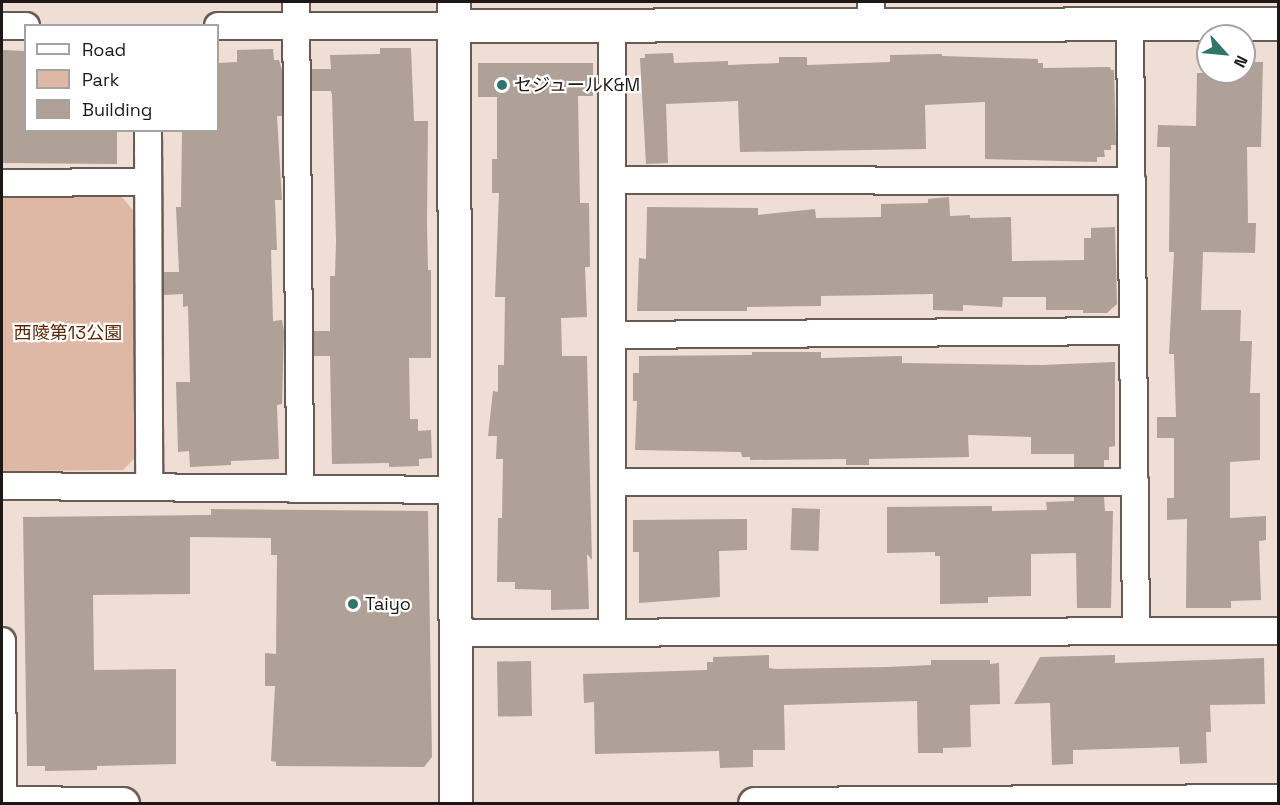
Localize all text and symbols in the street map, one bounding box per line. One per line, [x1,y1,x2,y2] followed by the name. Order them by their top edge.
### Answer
[24,24,219,132] legend
[1196,24,1256,84] north arrow
[82,38,126,61] text: Road
[1229,52,1252,71] text: N
[82,68,119,91] text: Park
[514,74,641,96] place label: セジュールK&M
[495,78,509,92] marker: セジュールK&M
[82,98,152,121] text: Building
[14,322,122,344] park label: 西陵第13公園
[365,593,411,615] place label: Taiyo
[346,597,360,611] marker: Taiyo

